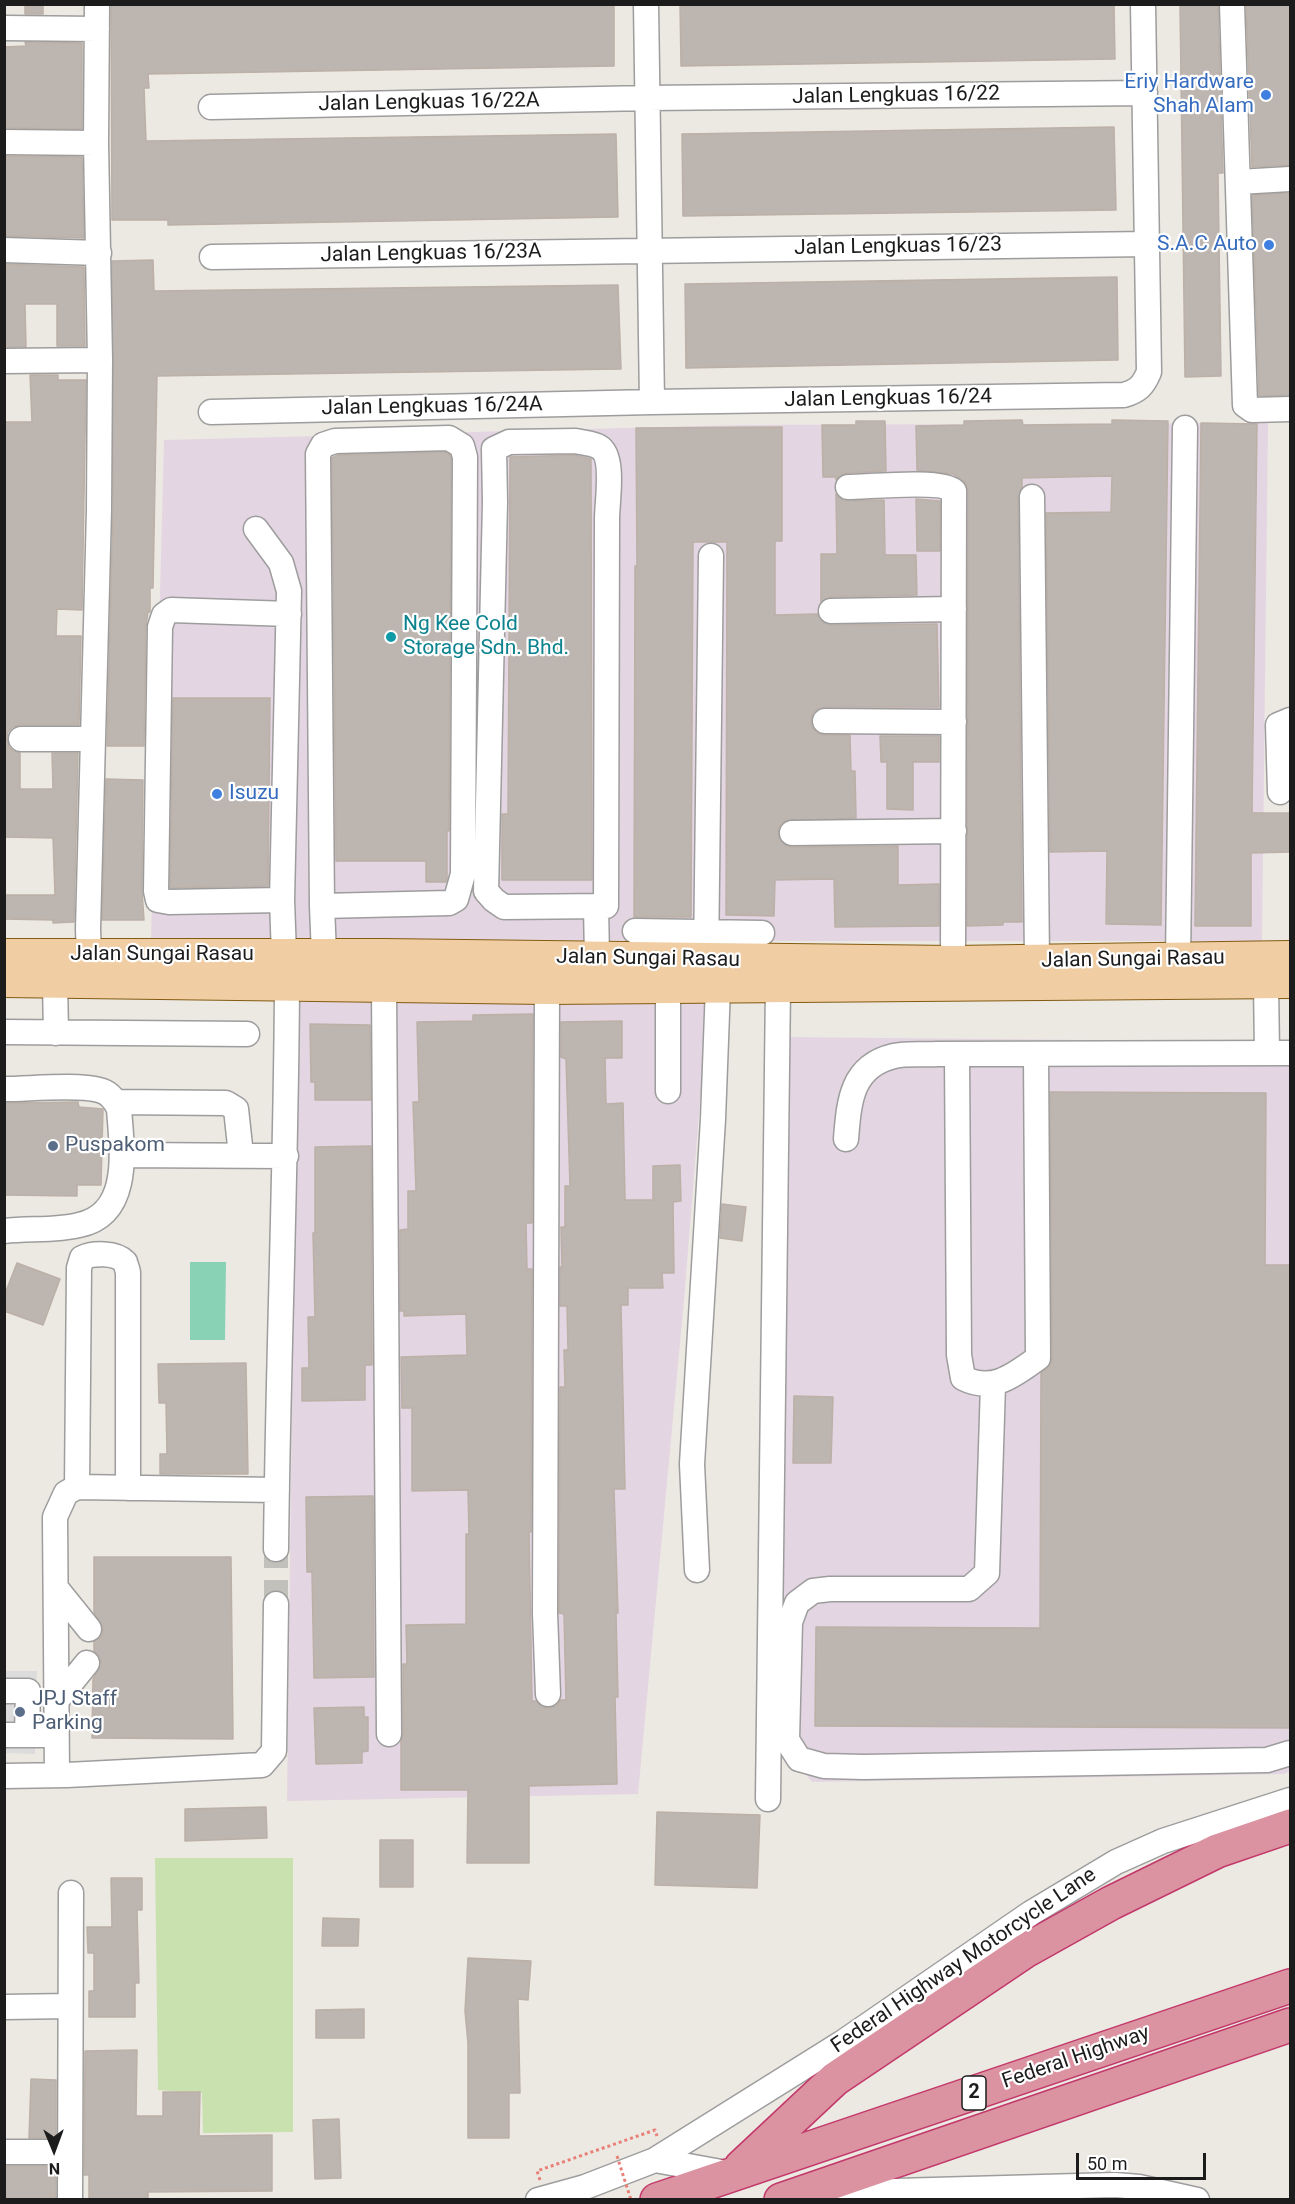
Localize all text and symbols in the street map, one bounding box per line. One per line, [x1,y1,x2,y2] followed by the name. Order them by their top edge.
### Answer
[1124,70,1254,120] place label: Eriy Hardware Shah Alam
[792,82,1000,110] street label: Jalan Lengkuas 16/22
[318,88,540,118] street label: Jalan Lengkuas 16/22A
[1259,88,1273,102] marker: Eriy Hardware Shah Alam
[1157,232,1257,258] place label: S.A.C Auto
[794,233,1002,261] street label: Jalan Lengkuas 16/23
[1262,238,1276,252] marker: S.A.C Auto
[320,239,542,269] street label: Jalan Lengkuas 16/23A
[784,385,992,413] street label: Jalan Lengkuas 16/24
[321,392,543,422] street label: Jalan Lengkuas 16/24A
[403,612,569,662] place label: Ng Kee Cold Storage Sdn. Bhd.
[384,630,398,644] marker: Ng Kee Cold Storage Sdn. Bhd.
[229,781,279,807] place label: Isuzu
[210,787,224,801] marker: Isuzu
[70,942,254,968] street label: Jalan Sungai Rasau
[556,945,740,973] street label: Jalan Sungai Rasau
[1041,946,1225,974] street label: Jalan Sungai Rasau
[65,1133,165,1159] place label: Puspakom
[46,1139,60,1153] marker: Puspakom
[32,1687,117,1737] place label: JPJ Staff Parking
[13,1705,27,1719] marker: JPJ Staff Parking
[827,1863,1101,2059] street label: Federal Highway Motorcycle Lane
[999,2021,1153,2095] street label: Federal Highway
[962,2076,986,2110] road number: 2
[24,2120,84,2180] north arrow
[1079,2141,1210,2179] scale bar
[1087,2153,1127,2174] text: 50 m
[49,2159,60,2178] text: N

